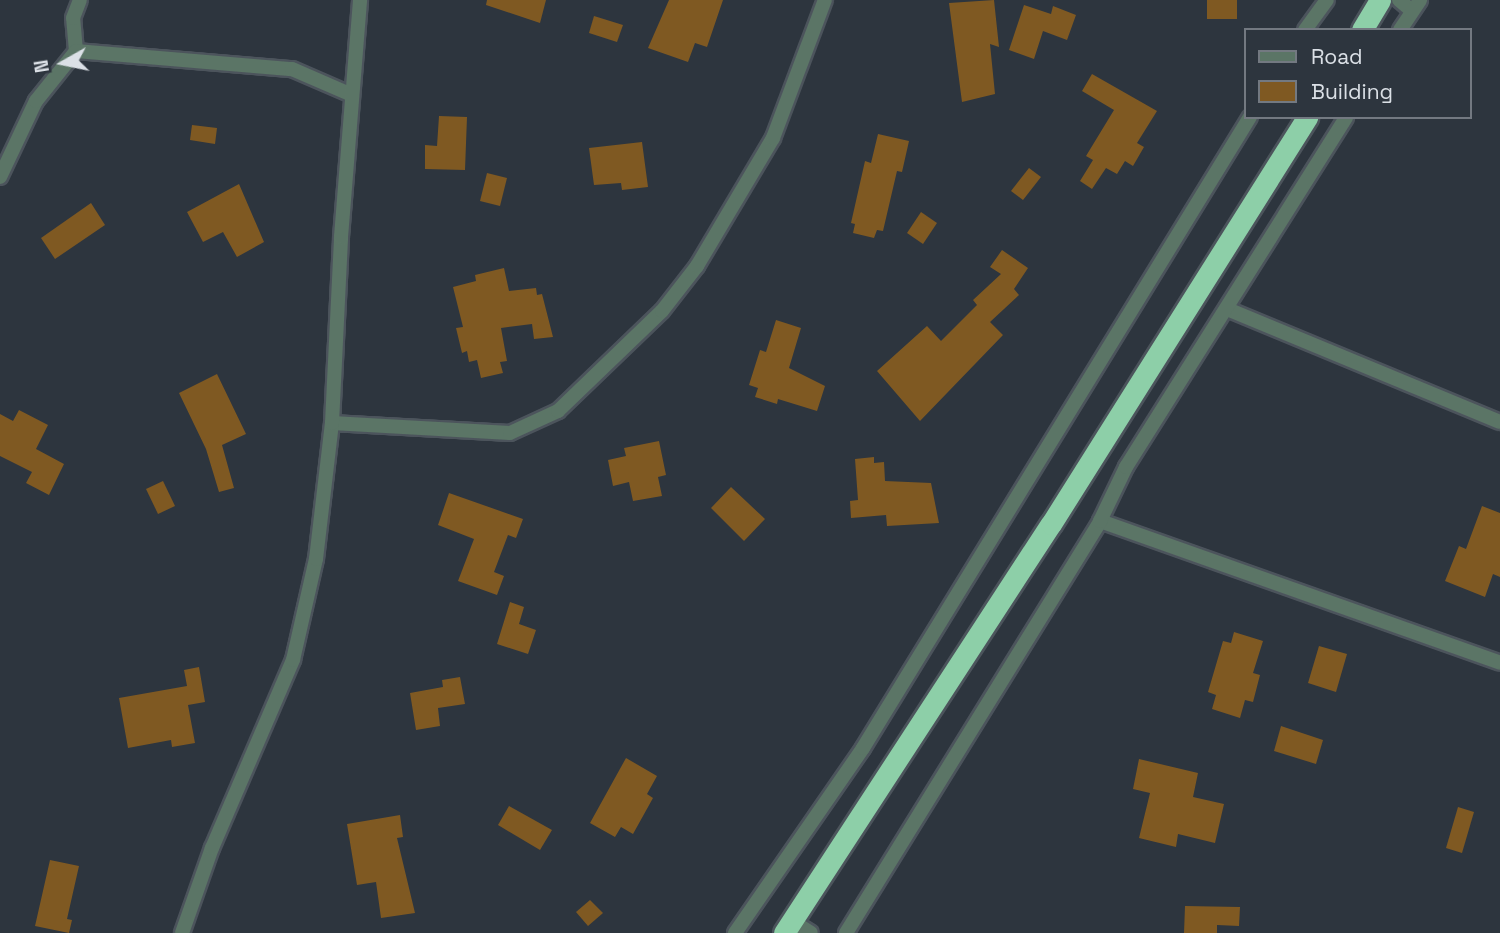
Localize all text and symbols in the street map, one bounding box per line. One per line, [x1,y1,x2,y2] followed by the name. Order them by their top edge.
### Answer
[28,28,98,98] north arrow
[1244,28,1472,119] legend
[1311,43,1363,70] text: Road
[28,58,55,75] text: N
[1311,78,1393,105] text: Building

